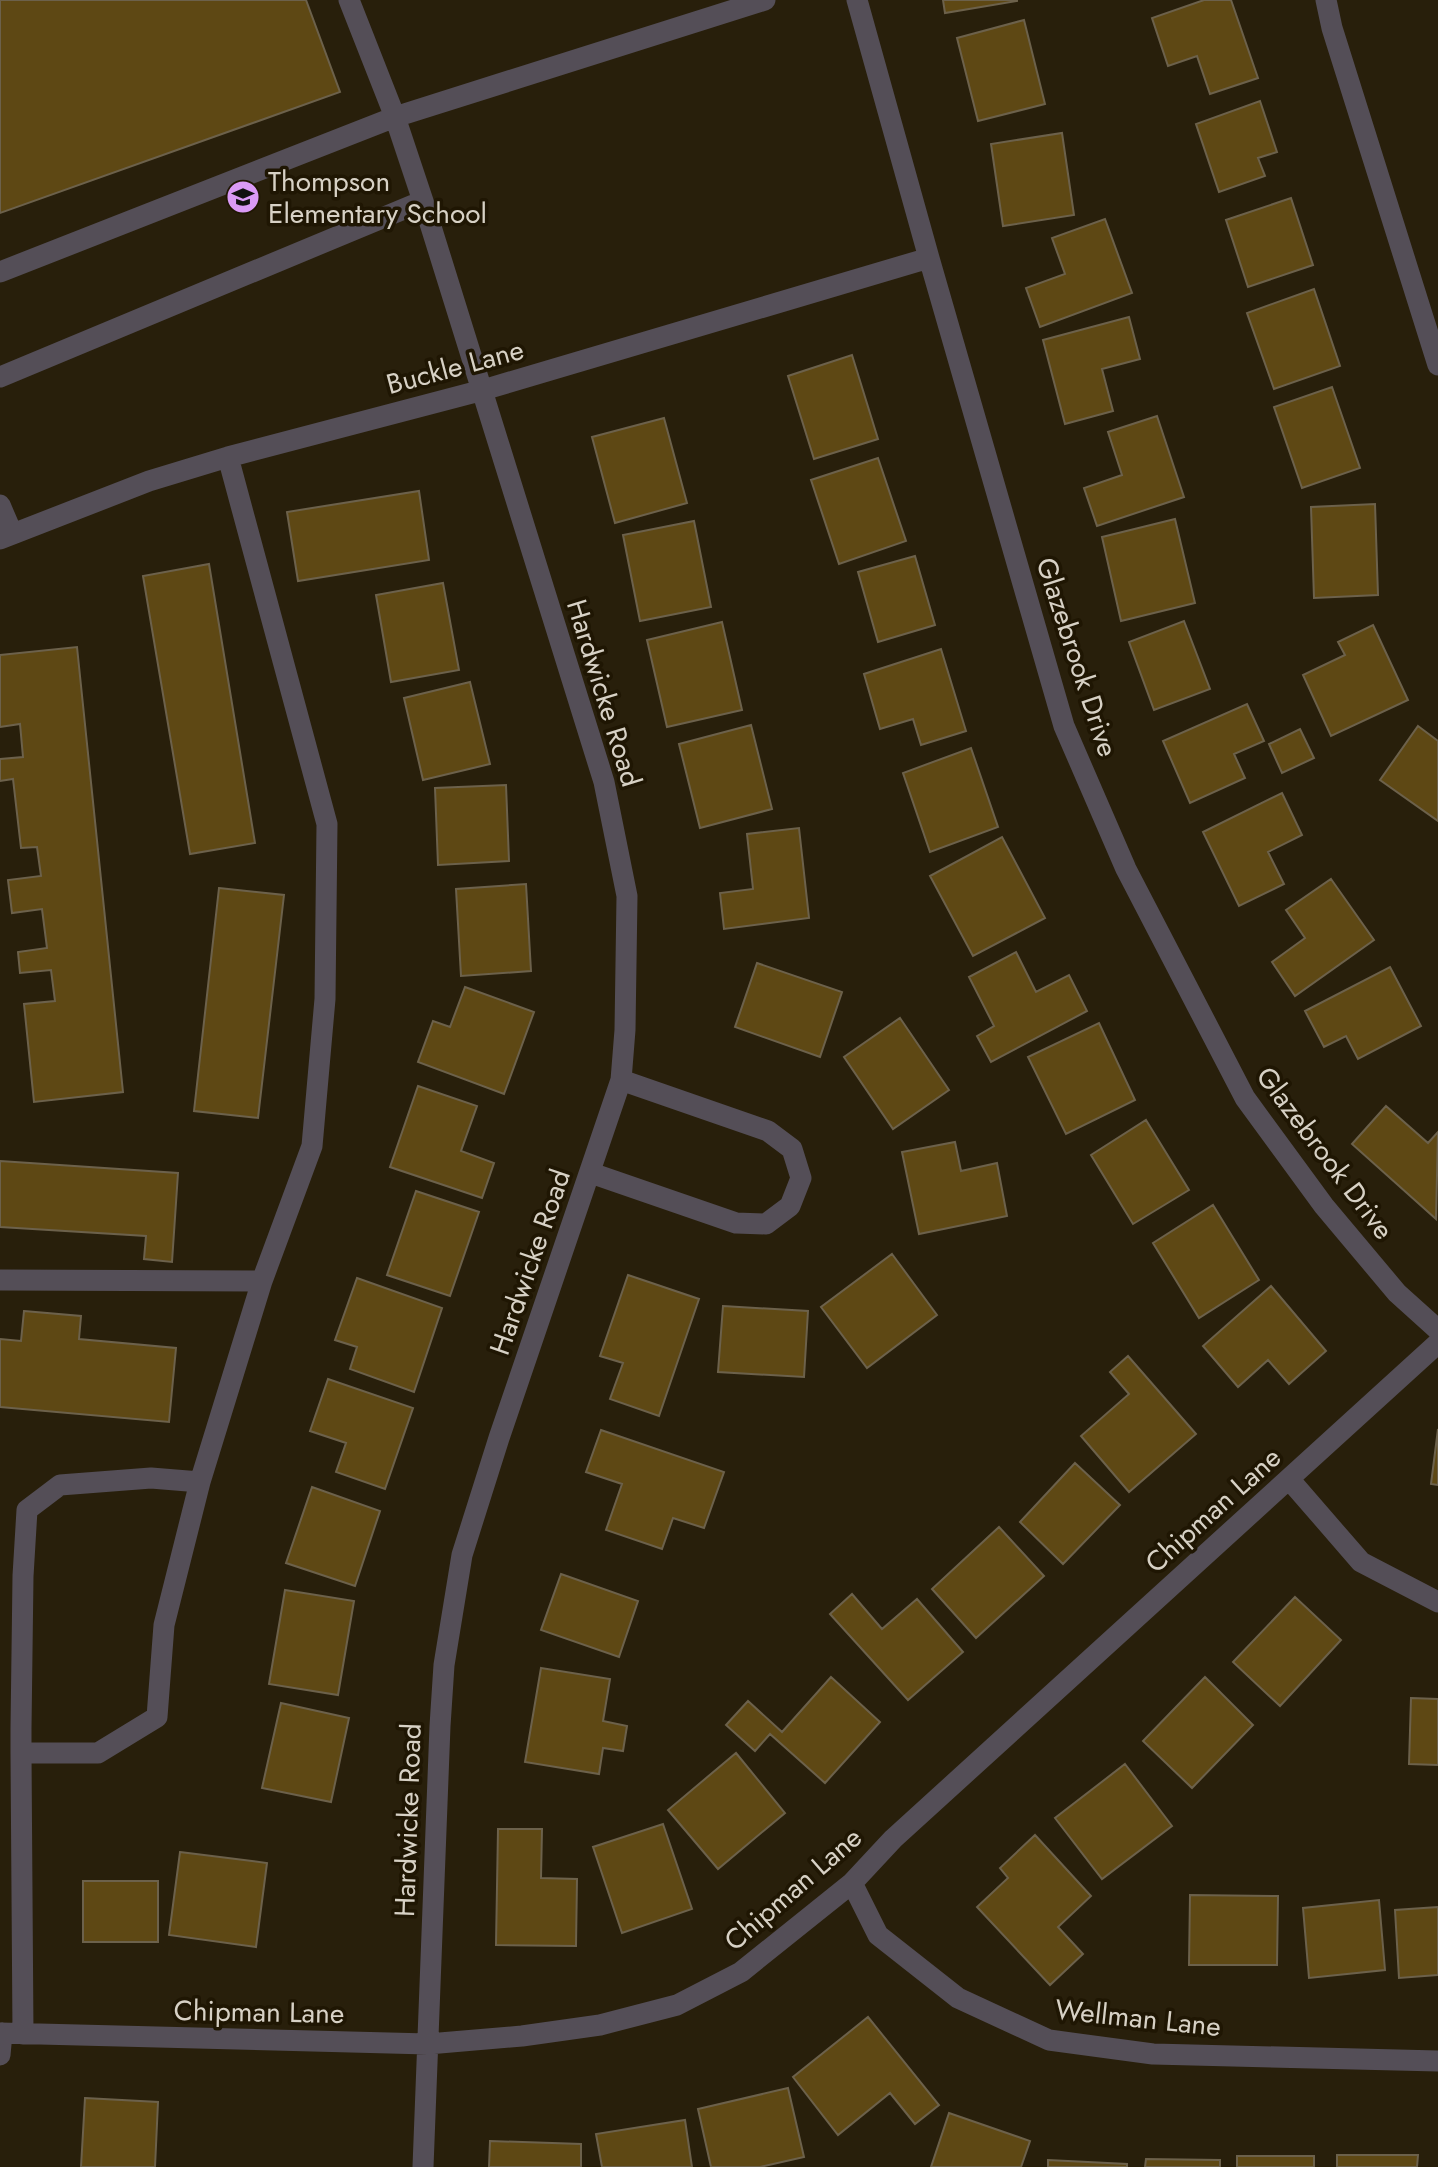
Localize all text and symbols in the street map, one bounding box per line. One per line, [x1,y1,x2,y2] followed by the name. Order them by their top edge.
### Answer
[268,161,487,234] place label: Thompson Elementary School
[224,178,262,216] school or university icon: Thompson Elementary School
[382,329,528,405] street label: Buckle Lane
[1025,552,1129,762] street label: Glazebrook Drive
[556,594,652,792] street label: Hardwicke Road
[1246,1058,1404,1248] street label: Glazebrook Drive
[479,1164,581,1360] street label: Hardwicke Road
[1136,1438,1290,1582] street label: Chipman Lane
[384,1722,432,1918] street label: Hardwicke Road
[715,1818,871,1960] street label: Chipman Lane
[1053,1989,1223,2047] street label: Wellman Lane
[173,1990,345,2034] street label: Chipman Lane

